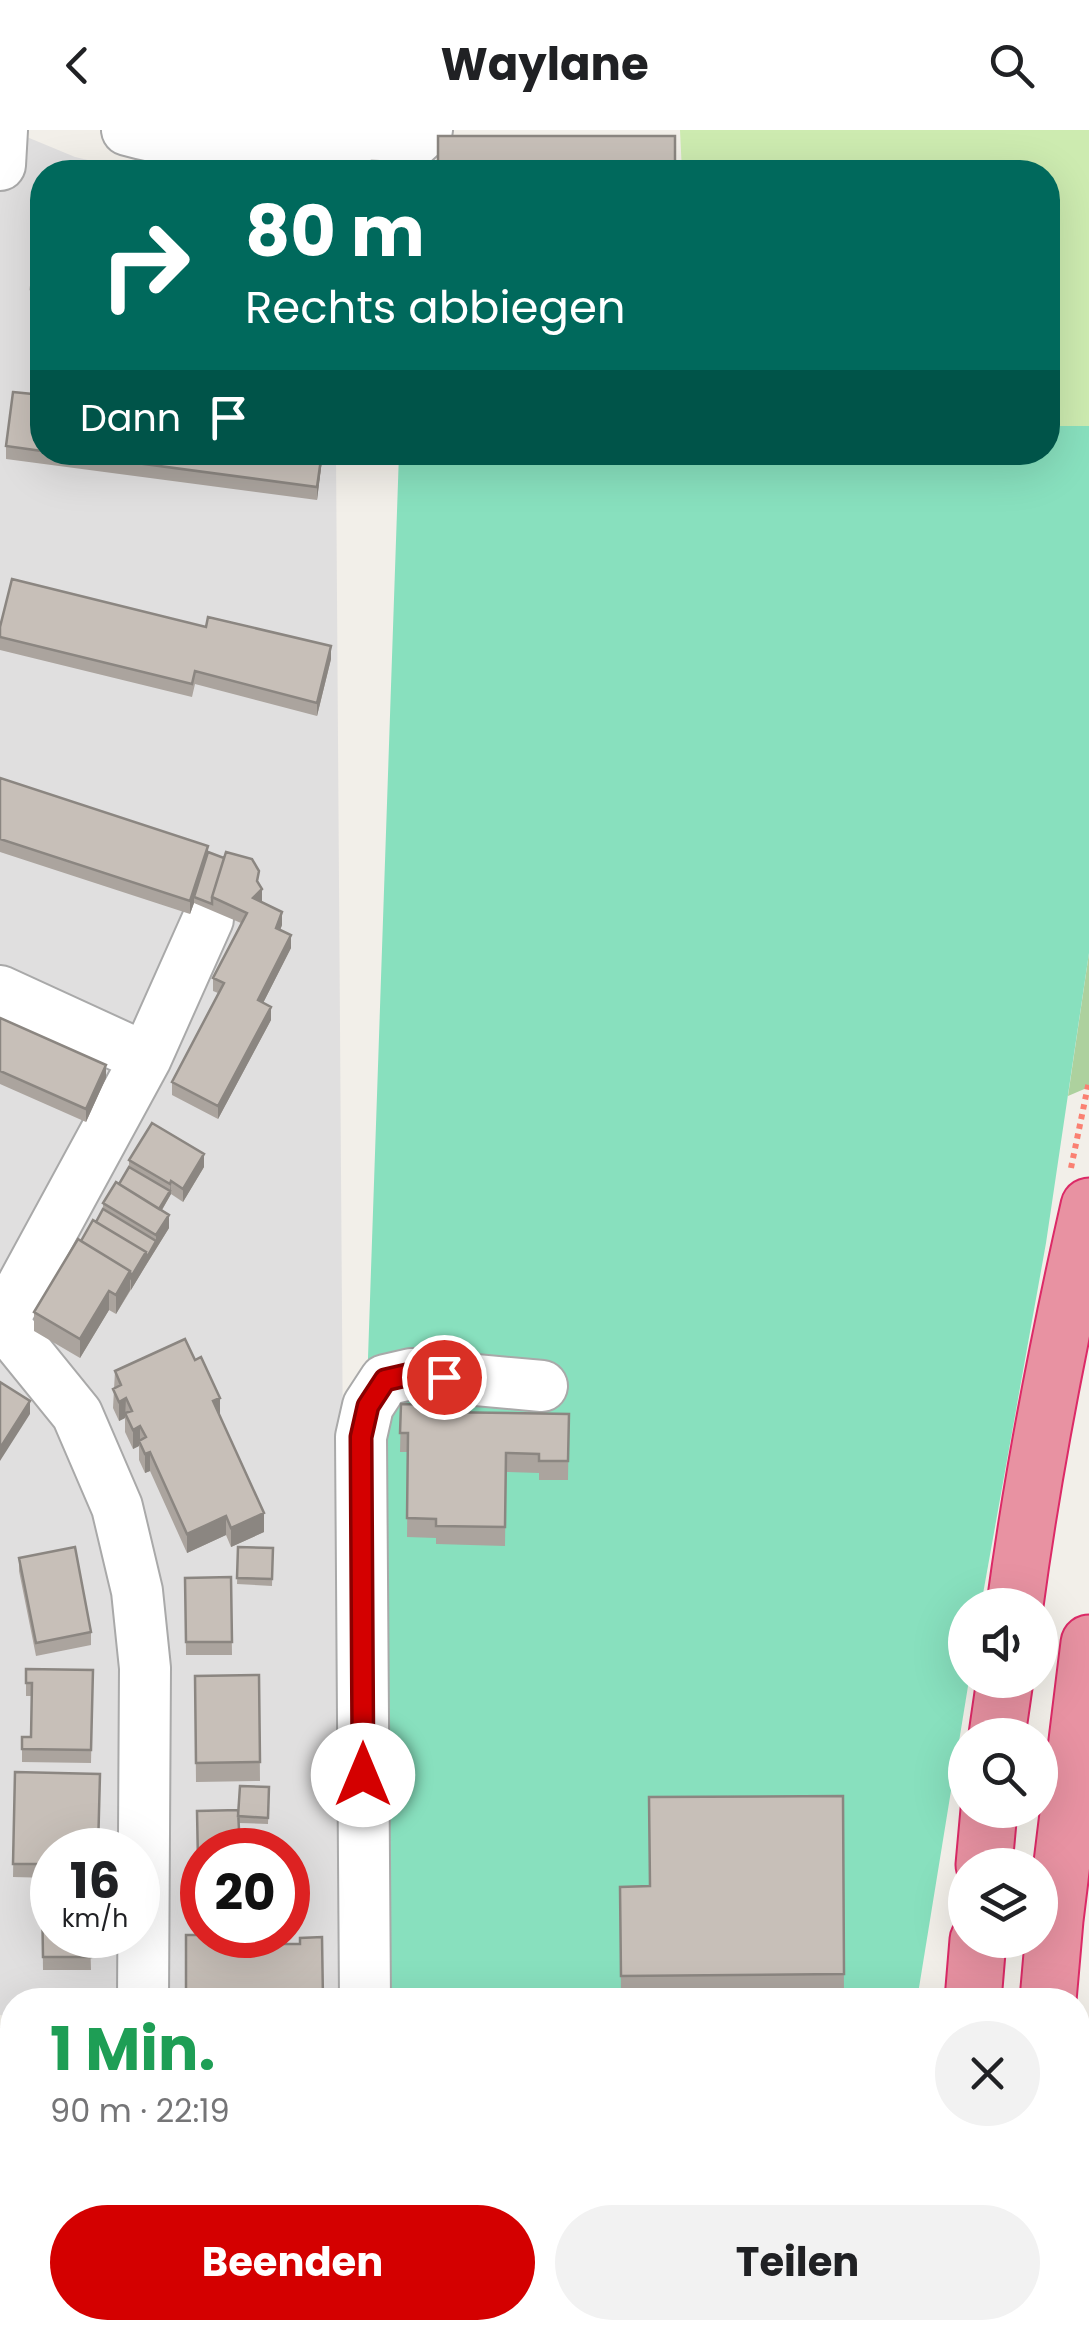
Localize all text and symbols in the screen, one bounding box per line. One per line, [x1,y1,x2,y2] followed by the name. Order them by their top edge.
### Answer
[440,33,649,96] text: Waylane
[50,38,105,93] icon: back
[984,38,1039,93] icon: search
[245,182,425,281] text: 80 m
[80,200,210,330] icon: right
[245,276,626,339] text: Rechts abbiegen
[201,390,256,445] icon: arrive
[80,391,181,444] text: Dann
[402,1335,487,1420] pin
[417,1350,472,1405] icon: arrive
[948,1588,1058,1958] map controls
[948,1588,1058,1698] button: sound
[948,1718,1058,1828] button: search
[311,1723,415,1827] position arrow
[180,1828,310,1958] speed limit sign: 20
[70,1845,120,1916] text: 16
[948,1848,1058,1958] button: layers
[62,1901,128,1936] text: km/h
[50,2007,215,2091] text: 1 Min.
[935,2021,1040,2126] button: close
[50,2088,230,2133] text: 90 m · 22:19
[50,2205,535,2320] button: Beenden
[555,2205,1040,2320] button: Teilen

